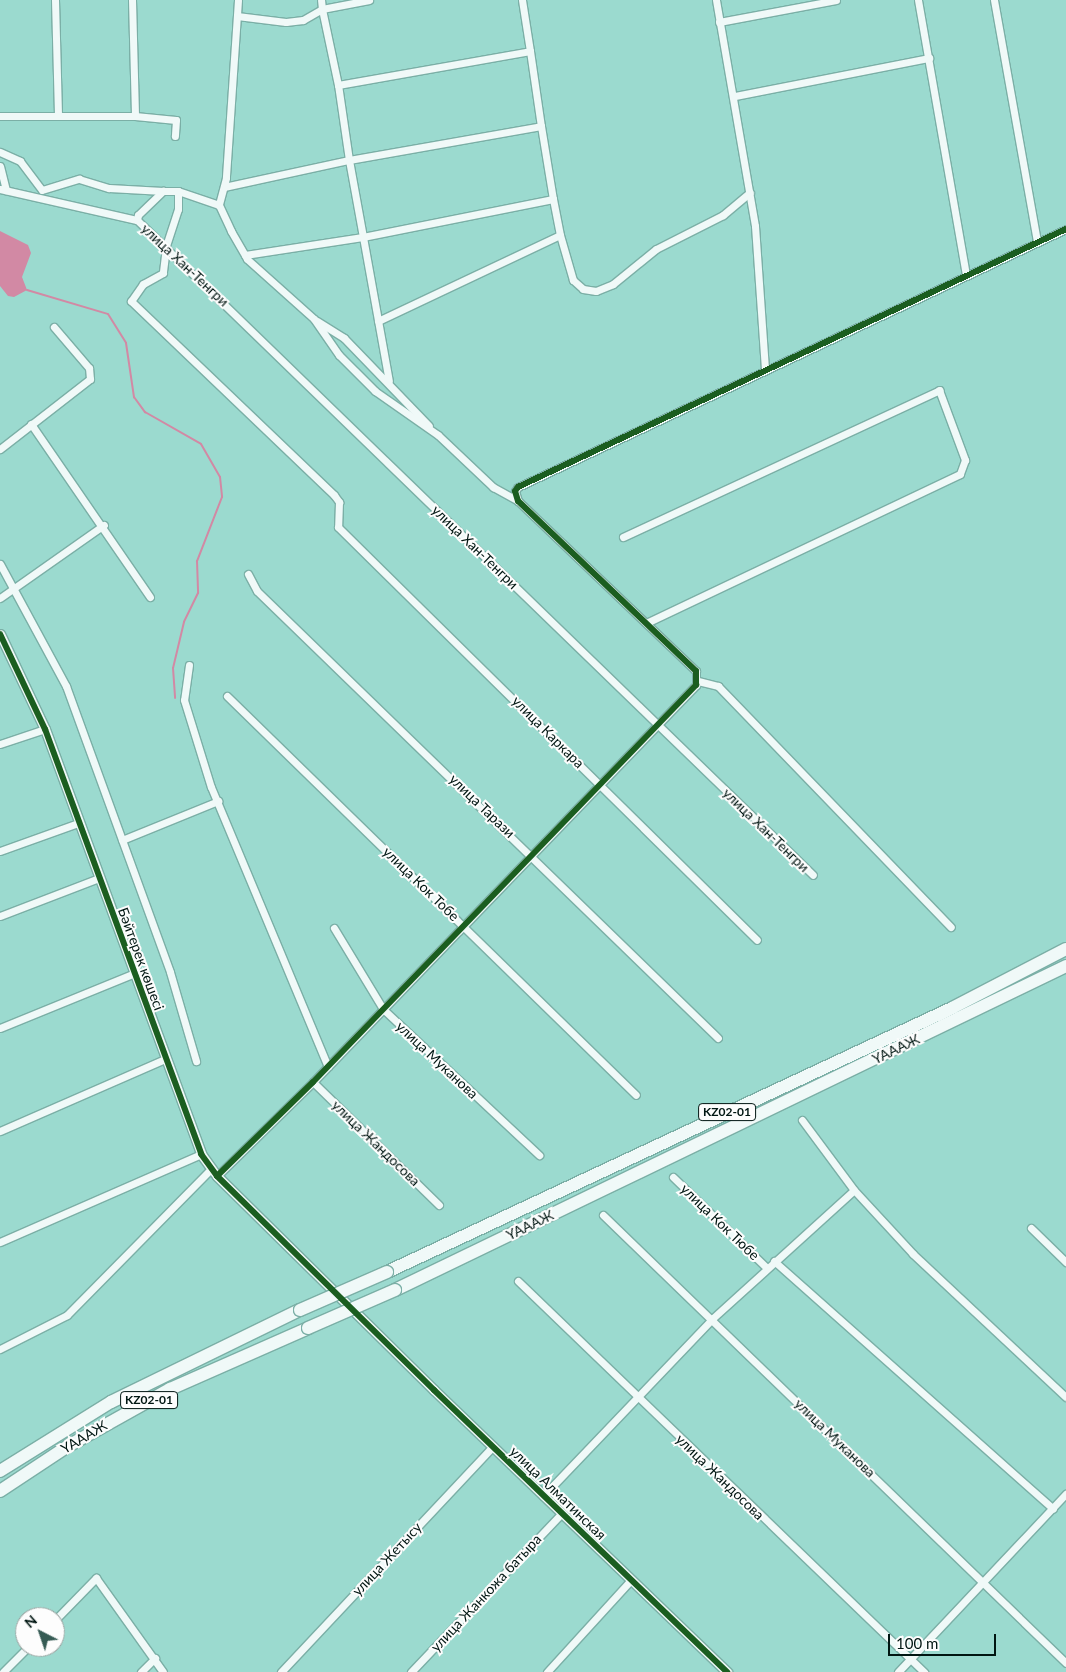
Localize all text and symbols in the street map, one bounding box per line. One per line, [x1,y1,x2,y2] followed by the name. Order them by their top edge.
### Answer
[138,220,232,310] street label: улица Хан-Тенгри
[428,502,522,592] street label: улица Хан-Тенгри
[509,693,587,771] street label: улица Каркара
[446,771,518,841] street label: улица Тарази
[719,785,813,875] street label: улица Хан-Тенгри
[379,843,463,925] street label: улица Кок Тобе
[115,905,167,1013] street label: Бәйтерек көшесі
[393,1018,481,1102] street label: улица Муканова
[870,1030,922,1068] street label: ҮАААЖ
[328,1097,424,1189] street label: улица Жандосова
[697,1102,757,1122] road number: KZ02-01
[677,1180,763,1264] street label: улица Кок Тюбе
[504,1206,556,1244] street label: ҮАААЖ
[119,1390,179,1410] road number: KZ02-01
[791,1395,879,1481] street label: улица Муканова
[58,1417,110,1457] street label: ҮАААЖ
[672,1431,768,1523] street label: улица Жандосова
[506,1443,610,1543] street label: улица Алматинская
[349,1519,425,1599] street label: улица Жетысу
[427,1531,545,1655] street label: улица Жанкожа батыра
[15,1607,65,1657] north arrow
[21,1611,40,1631] text: N
[891,1624,998,1656] scale bar
[896,1634,938,1652] text: 100 m

